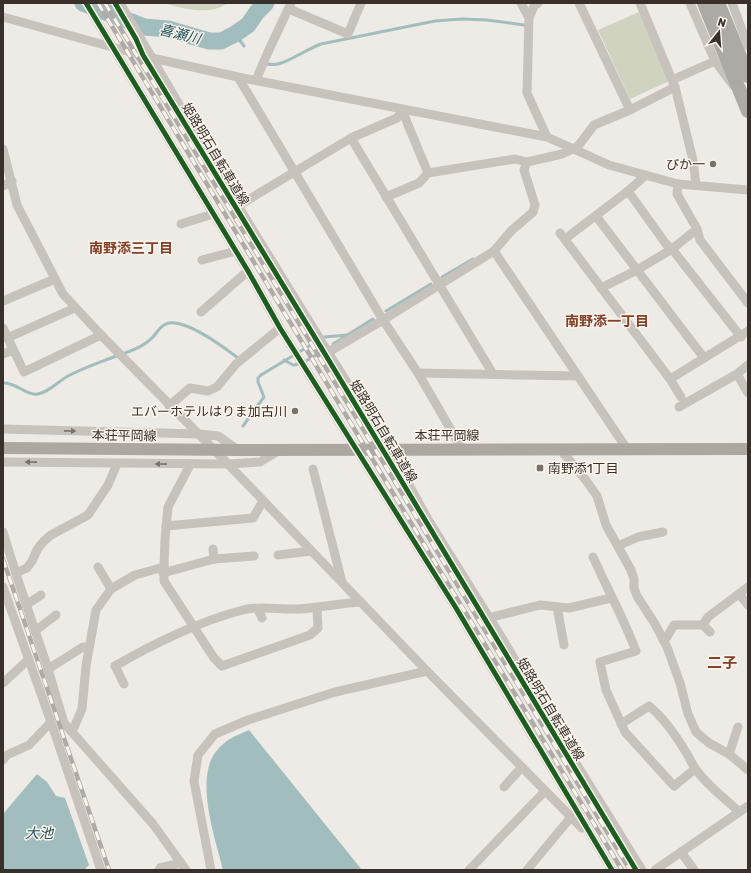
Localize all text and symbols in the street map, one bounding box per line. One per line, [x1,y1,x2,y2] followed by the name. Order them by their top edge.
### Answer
[699,12,739,52] north arrow
[716,16,728,30] text: N
[157,21,204,48] water label: 喜瀬川
[179,100,252,208] street label: 姫路明石自転車道線
[666,157,705,172] place label: ぴか一
[708,159,718,169] marker: ぴか一
[89,240,173,257] district label: 南野添三丁目
[565,313,649,330] district label: 南野添一丁目
[347,377,420,485] street label: 姫路明石自転車道線
[131,404,287,419] place label: エバーホテルはりま加古川
[290,406,300,416] marker: エバーホテルはりま加古川
[91,427,157,444] street label: 本荘平岡線
[64,428,77,434] one-way arrow
[414,428,480,443] street label: 本荘平岡線
[24,459,37,465] one-way arrow
[154,461,167,467] one-way arrow
[548,461,619,476] place label: 南野添1丁目
[535,463,545,473] marker: 南野添1丁目
[707,654,737,672] district label: 二子
[514,655,587,763] street label: 姫路明石自転車道線
[25,825,55,842] water label: 大池

